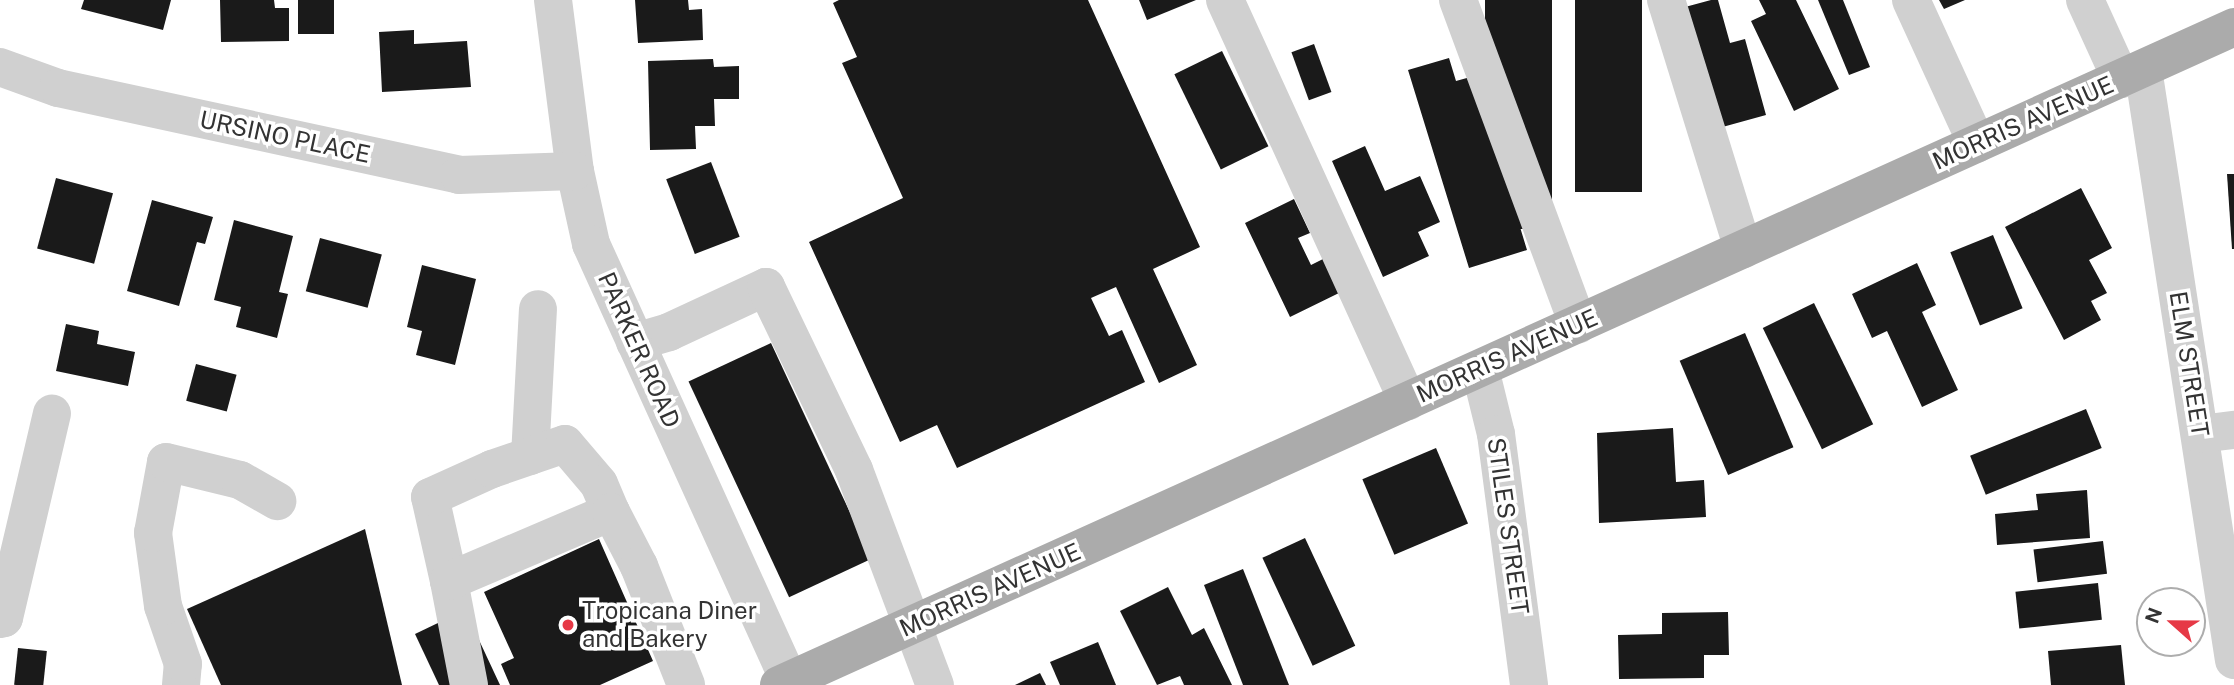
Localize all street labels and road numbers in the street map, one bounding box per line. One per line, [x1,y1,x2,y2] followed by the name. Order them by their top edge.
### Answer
[1928,70,2118,176] street label: MORRIS AVENUE
[197,105,373,169] street label: URSINO PLACE
[592,268,686,432] street label: PARKER ROAD
[2163,289,2215,439] street label: ELM STREET
[1412,303,1602,409] street label: MORRIS AVENUE
[1481,436,1535,616] street label: STILES STREET
[895,537,1085,643] street label: MORRIS AVENUE

